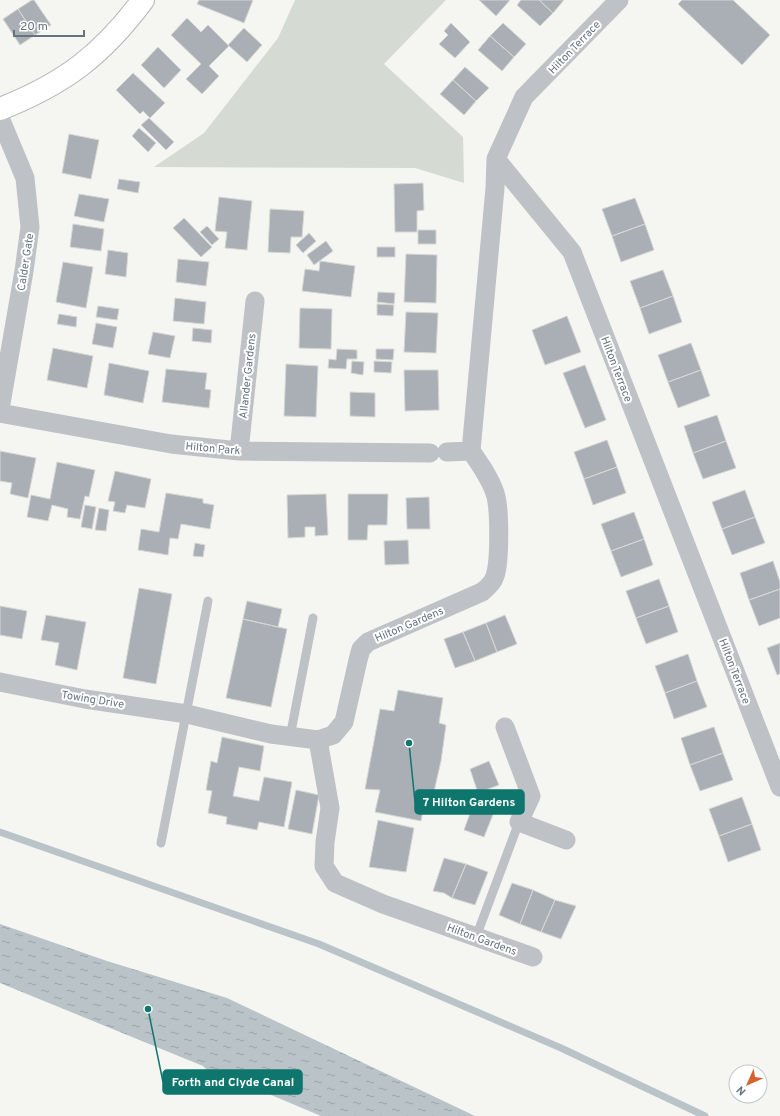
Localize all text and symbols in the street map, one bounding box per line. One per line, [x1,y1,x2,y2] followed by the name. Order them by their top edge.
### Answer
[14,12,84,38] scale bar
[546,18,604,77] street label: Hilton Terrace
[20,19,48,35] text: 20 m
[15,232,37,292] street label: Calder Gate
[237,333,259,419] street label: Allander Gardens
[597,335,635,404] street label: Hilton Terrace
[185,440,241,458] street label: Hilton Park
[373,604,446,646] street label: Hilton Gardens
[715,637,753,706] street label: Hilton Terrace
[60,688,125,712] street label: Towing Drive
[415,790,524,814] callout: 7 Hilton Gardens
[423,795,515,811] text: 7 Hilton Gardens
[445,921,519,959] street label: Hilton Gardens
[728,1064,768,1104] north arrow
[163,1070,302,1094] callout: Forth and Clyde Canal
[172,1075,294,1091] text: Forth and Clyde Canal
[734,1083,749,1098] text: N

